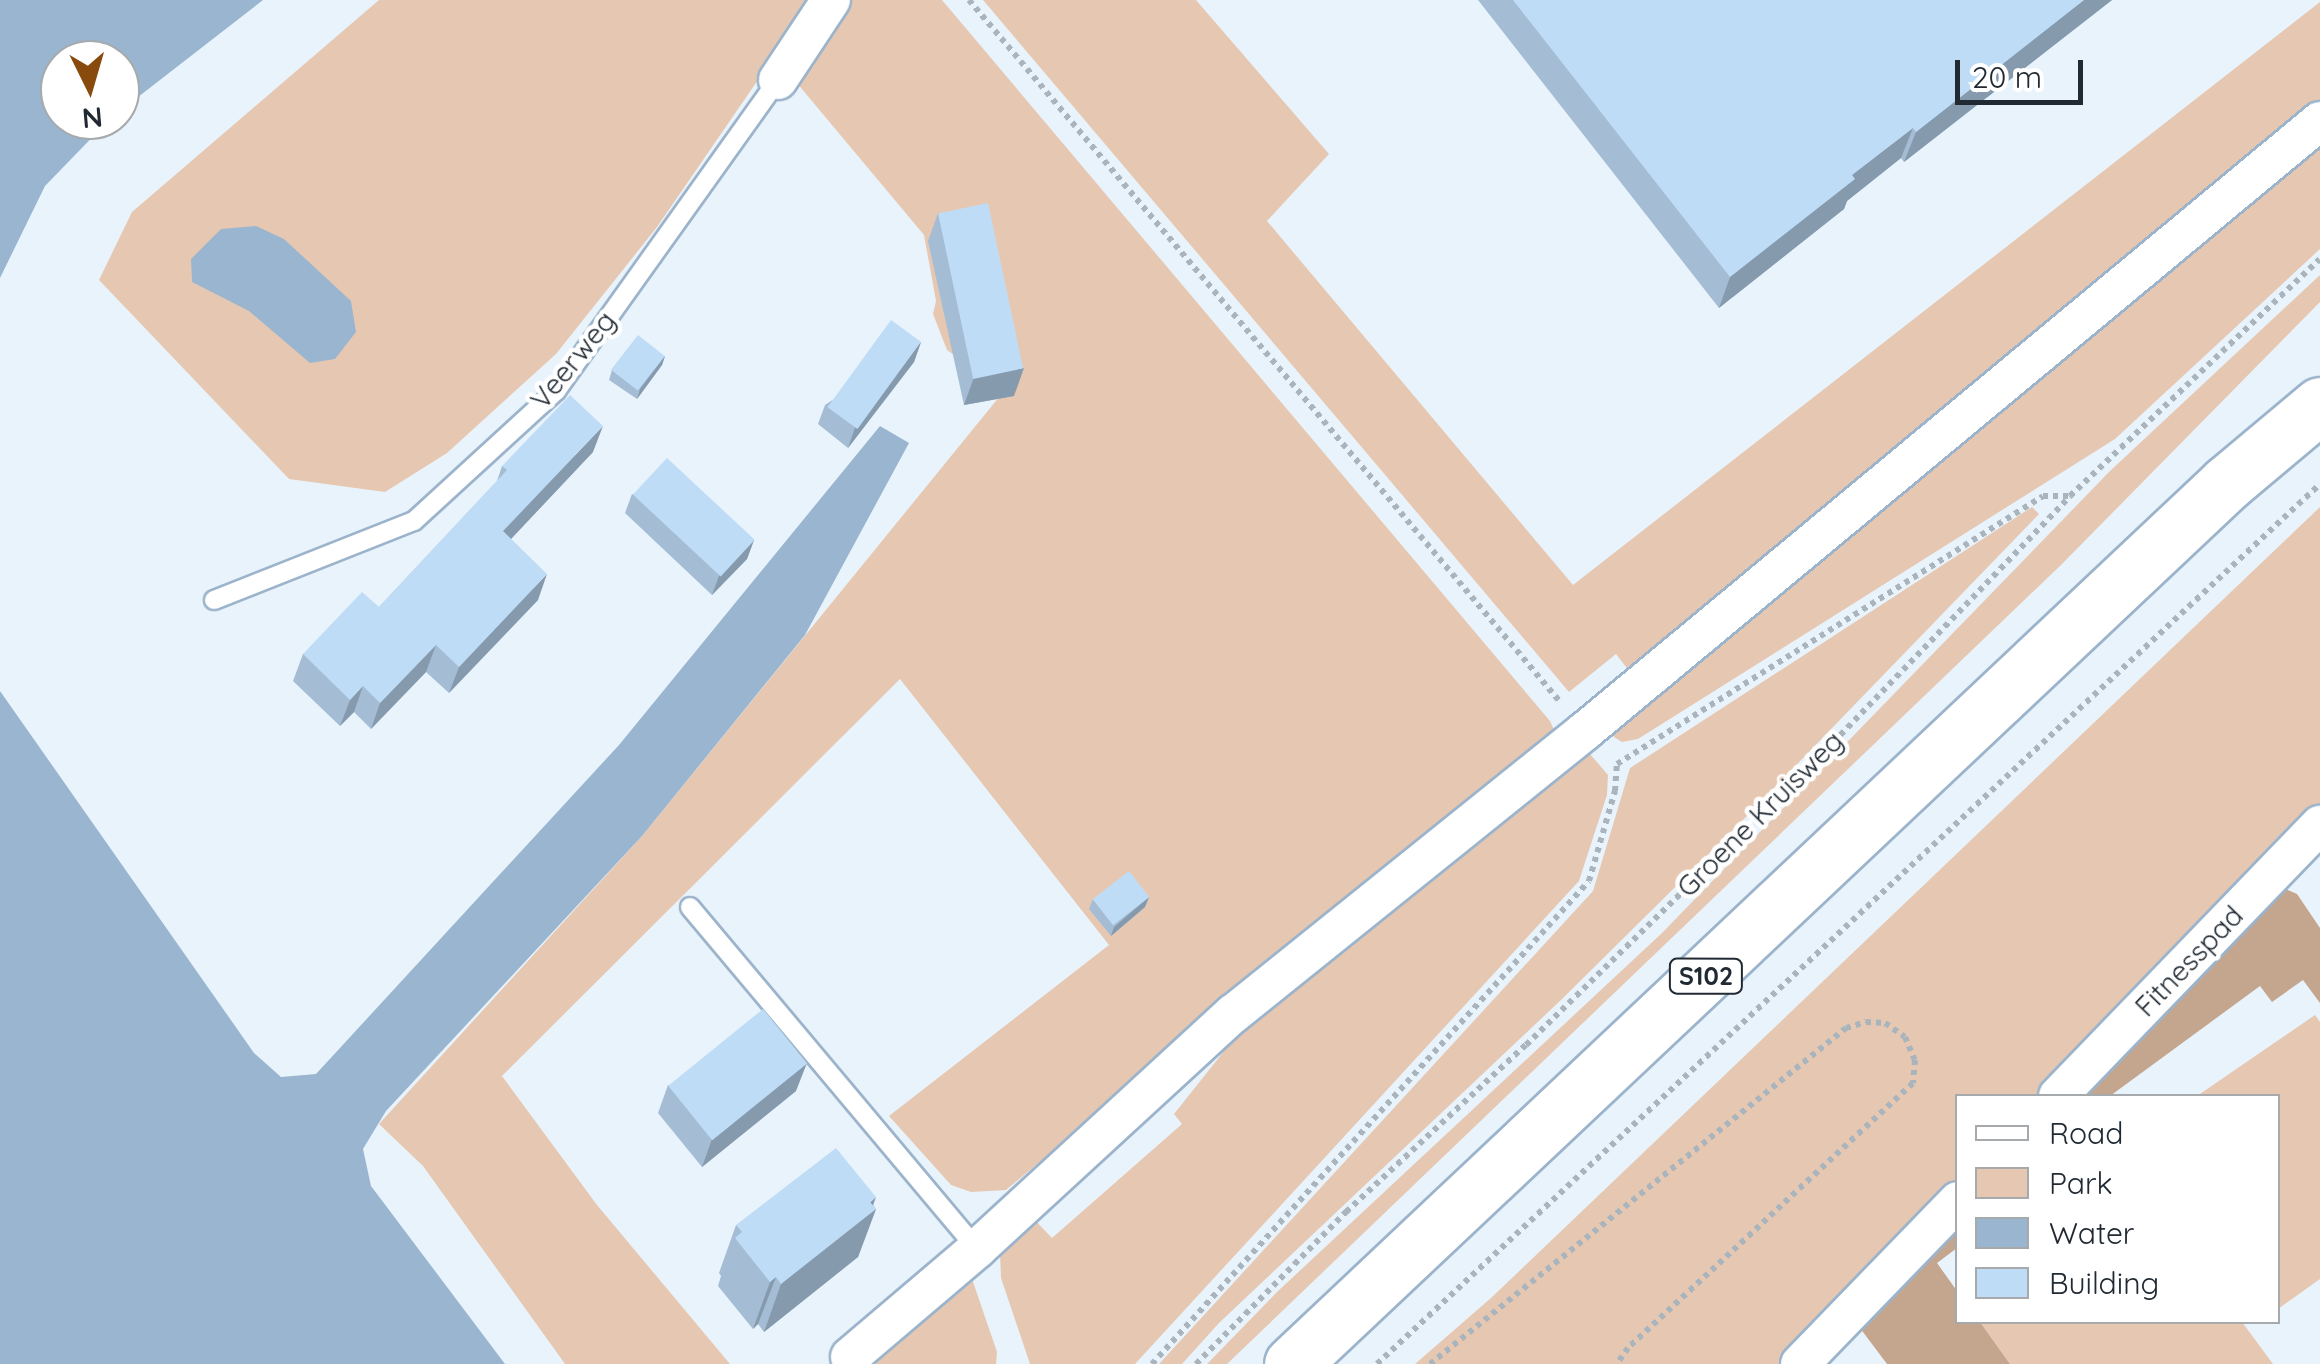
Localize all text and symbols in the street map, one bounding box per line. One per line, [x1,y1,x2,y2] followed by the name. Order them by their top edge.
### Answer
[40,40,140,140] north arrow
[1960,40,2088,102] scale bar
[1972,58,2042,96] text: 20 m
[81,100,104,137] text: N
[523,304,623,416] street label: Veerweg
[1670,724,1850,904] street label: Groene Kruisweg
[2128,899,2250,1023] street label: Fitnesspad
[1668,956,1744,996] road number: S102
[1955,1094,2280,1324] legend
[2049,1114,2123,1152] text: Road
[2049,1164,2113,1202] text: Park
[2049,1214,2134,1252] text: Water
[2049,1264,2159,1302] text: Building

